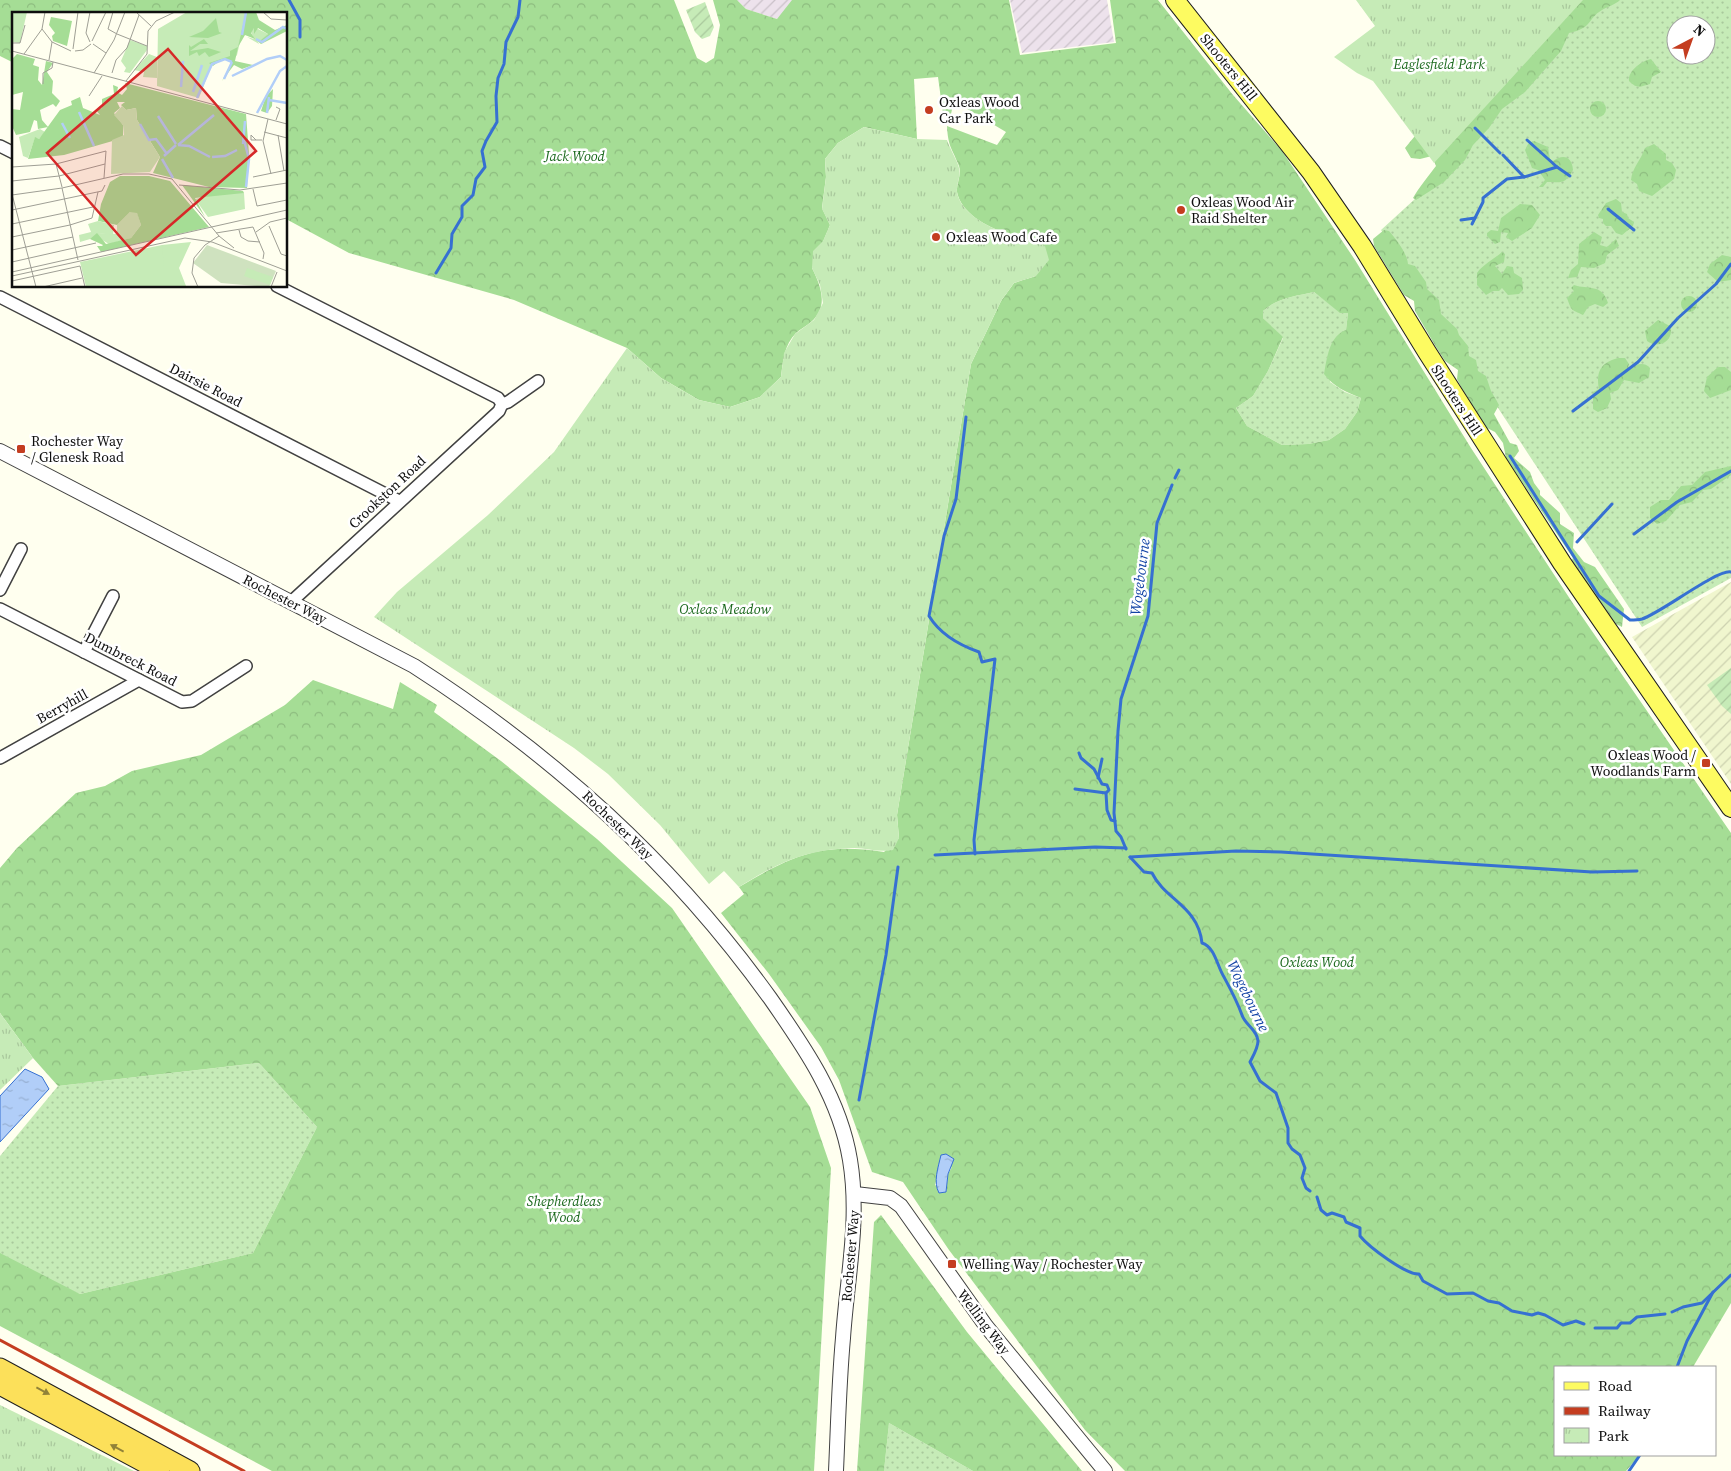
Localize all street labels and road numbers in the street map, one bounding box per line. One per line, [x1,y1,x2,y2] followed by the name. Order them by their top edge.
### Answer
[1196,29,1262,105] street label: Shooters Hill
[166,358,246,412] street label: Dairsie Road
[1427,361,1487,439] street label: Shooters Hill
[344,451,430,533] street label: Crookston Road
[239,569,331,629] street label: Rochester Way
[81,627,181,691] street label: Dumbreck Road
[33,684,91,728] street label: Berryhill
[578,786,659,865] street label: Rochester Way
[836,1208,864,1303] street label: Rochester Way
[953,1285,1016,1360] street label: Welling Way

